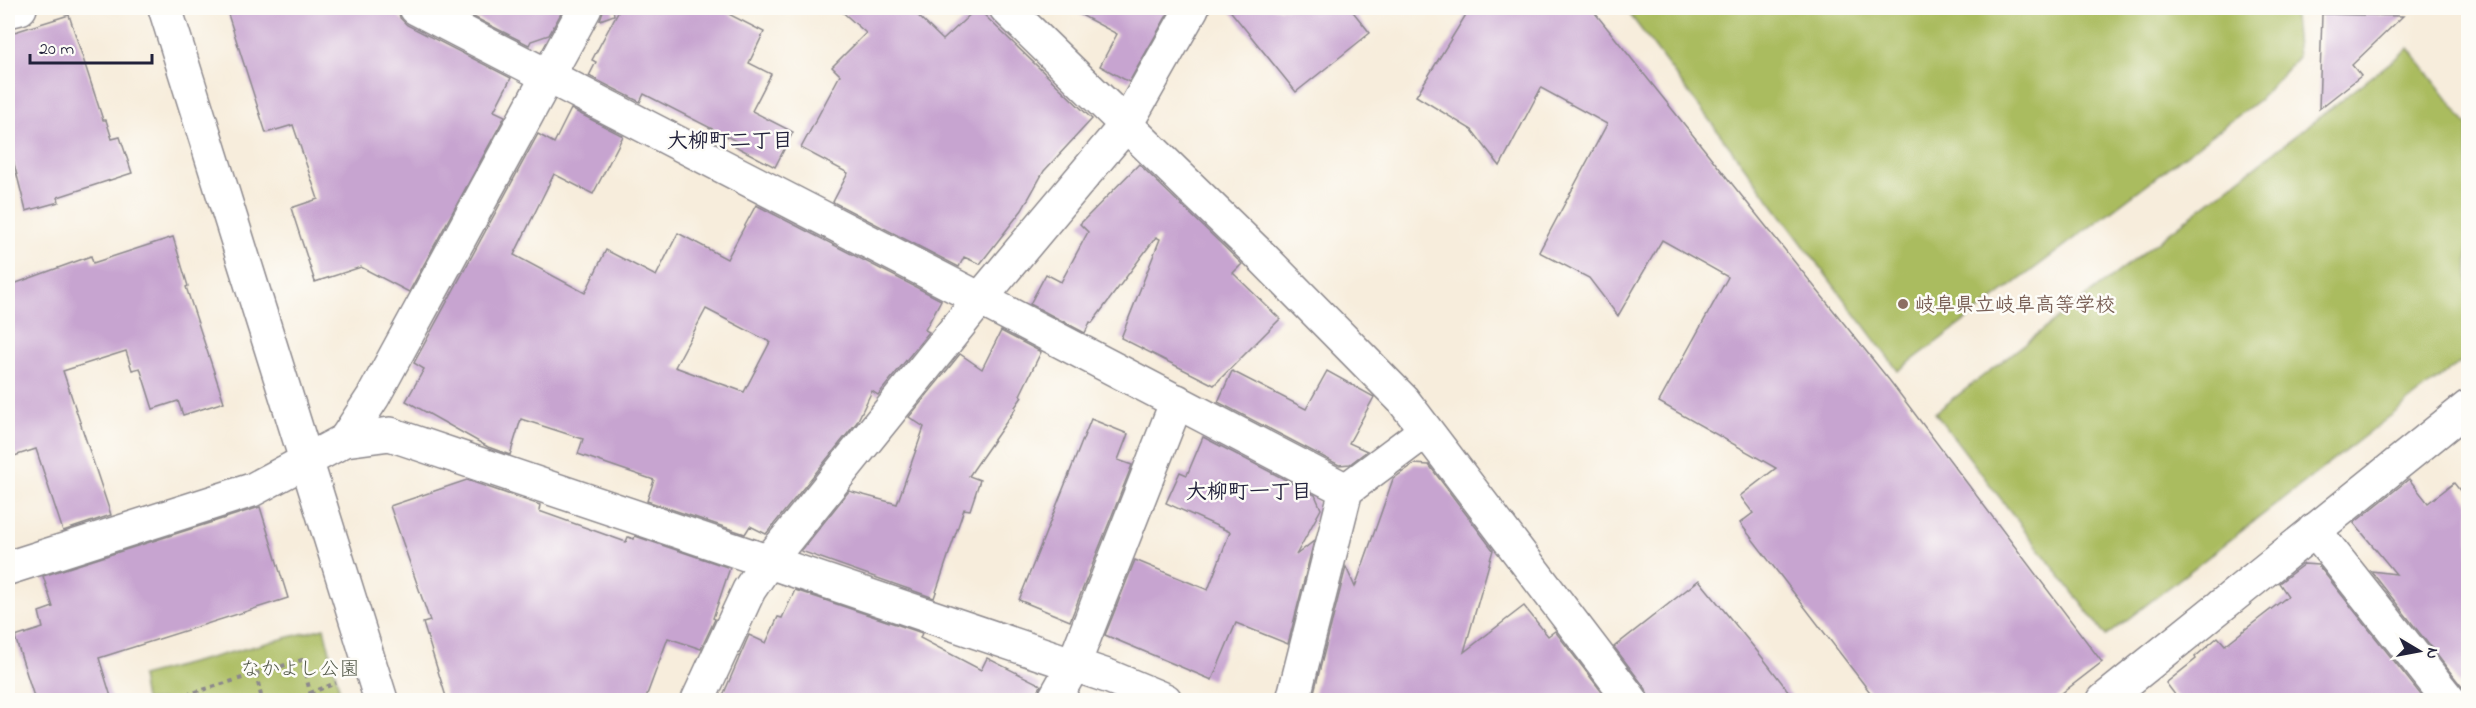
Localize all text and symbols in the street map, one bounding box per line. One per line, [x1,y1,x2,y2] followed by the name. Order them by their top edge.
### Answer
[30,27,152,65] scale bar
[39,37,74,63] text: 20 m
[667,127,793,157] district label: 大柳町二丁目
[1915,292,2115,321] place label: 岐阜県立岐阜高等学校
[1896,297,1910,311] marker: 岐阜県立岐阜高等学校
[1186,478,1312,508] district label: 大柳町一丁目
[2389,621,2449,681] north arrow
[2419,646,2445,661] text: N
[240,656,360,685] park label: なかよし公園

